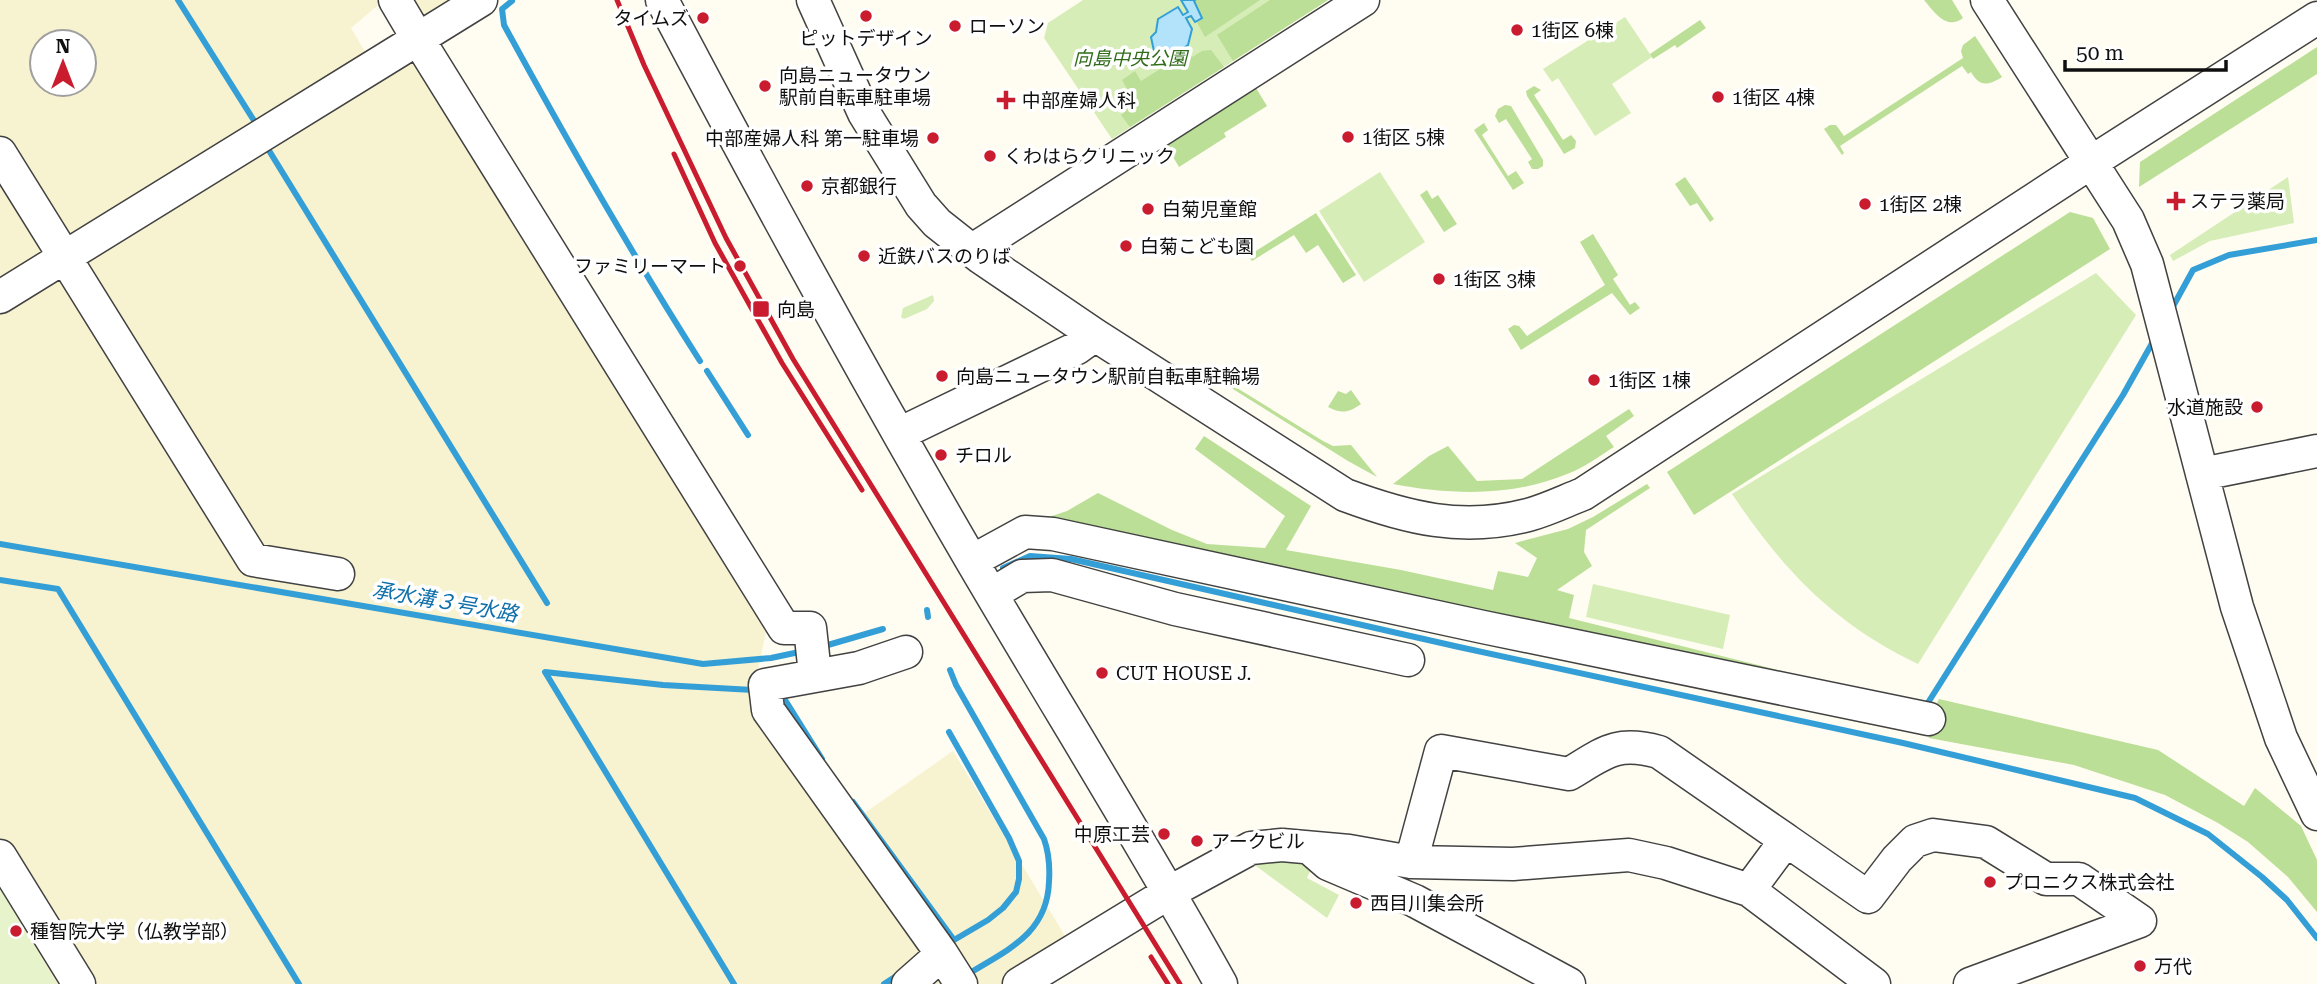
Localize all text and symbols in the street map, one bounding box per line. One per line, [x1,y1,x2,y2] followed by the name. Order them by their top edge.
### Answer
[613,7,689,30] place label: タイムズ
[858,8,874,24] marker: ピットデザイン
[695,10,711,26] marker: タイムズ
[969,15,1045,38] place label: ローソン
[947,18,963,34] marker: ローソン
[1531,19,1614,42] place label: 1街区 6棟
[1509,22,1525,38] marker: 1街区 6棟
[799,27,933,50] place label: ピットデザイン
[28,28,98,98] north arrow
[2065,28,2226,72] scale bar
[56,35,71,58] text: N
[2076,41,2124,65] text: 50 m
[1073,47,1190,70] park label: 向島中央公園
[779,64,931,109] place label: 向島ニュータウン 駅前自転車駐車場
[757,78,773,94] marker: 向島ニュータウン 駅前自転車駐車場
[1732,86,1815,109] place label: 1街区 4棟
[1022,89,1136,112] place label: 中部産婦人科
[1710,89,1726,105] marker: 1街区 4棟
[996,90,1016,110] marker: 中部産婦人科
[1362,126,1445,149] place label: 1街区 5棟
[705,127,919,150] place label: 中部産婦人科 第一駐車場
[1340,129,1356,145] marker: 1街区 5棟
[925,130,941,146] marker: 中部産婦人科 第一駐車場
[1004,145,1175,168] place label: くわはらクリニック
[982,148,998,164] marker: くわはらクリニック
[821,175,897,198] place label: 京都銀行
[799,178,815,194] marker: 京都銀行
[2190,190,2285,213] place label: ステラ薬局
[1879,193,1962,216] place label: 1街区 2棟
[2168,193,2184,209] marker: ステラ薬局
[1857,196,1873,212] marker: 1街区 2棟
[1162,198,1257,221] place label: 白菊児童館
[1140,201,1156,217] marker: 白菊児童館
[1140,235,1254,258] place label: 白菊こども園
[1118,238,1134,254] marker: 白菊こども園
[878,245,1011,268] place label: 近鉄バスのりば
[856,248,872,264] marker: 近鉄バスのりば
[574,255,726,278] place label: ファミリーマート
[732,258,748,274] marker: ファミリーマート
[1453,268,1536,291] place label: 1街区 3棟
[1431,271,1447,287] marker: 1街区 3棟
[777,298,815,321] place label: 向島
[751,299,771,319] marker: 向島
[956,365,1260,388] place label: 向島ニュータウン駅前自転車駐輪場
[934,368,950,384] marker: 向島ニュータウン駅前自転車駐輪場
[1608,369,1691,392] place label: 1街区 1棟
[1586,372,1602,388] marker: 1街区 1棟
[2167,396,2243,419] place label: 水道施設
[2249,399,2265,415] marker: 水道施設
[955,444,1012,467] place label: チロル
[933,447,949,463] marker: チロル
[371,577,521,627] water label: 承水溝３号水路
[1116,662,1251,685] place label: CUT HOUSE J.
[1094,665,1110,681] marker: CUT HOUSE J.
[1074,823,1150,846] place label: 中原工芸
[1156,826,1172,842] marker: 中原工芸
[1211,830,1305,853] place label: アークビル
[1189,833,1205,849] marker: アークビル
[2004,871,2174,894] place label: プロニクス株式会社
[1982,874,1998,890] marker: プロニクス株式会社
[1370,892,1484,915] place label: 西目川集会所
[1348,895,1364,911] marker: 西目川集会所
[30,920,239,943] place label: 種智院大学（仏教学部）
[8,923,24,939] marker: 種智院大学（仏教学部）
[2154,955,2192,978] place label: 万代
[2132,958,2148,974] marker: 万代

